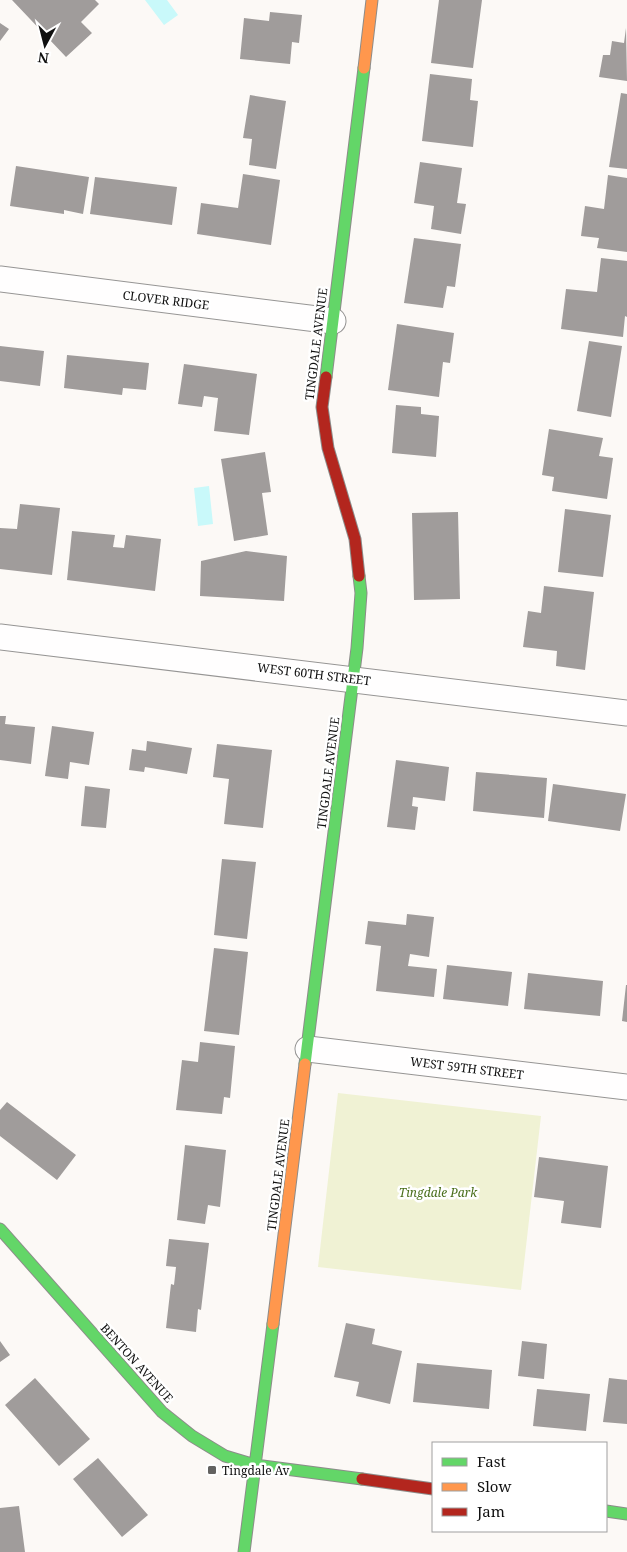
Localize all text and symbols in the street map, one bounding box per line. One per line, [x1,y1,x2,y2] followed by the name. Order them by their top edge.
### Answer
[20,20,70,70] north arrow
[37,48,50,69] text: N
[122,286,210,314] street label: CLOVER RIDGE
[301,287,331,401] street label: TINGDALE AVENUE
[256,659,372,689] street label: WEST 60TH STREET
[313,716,343,830] street label: TINGDALE AVENUE
[409,1053,525,1083] street label: WEST 59TH STREET
[263,1118,293,1232] street label: TINGDALE AVENUE
[399,1184,478,1201] park label: Tingdale Park
[97,1320,177,1406] street label: BENTON AVENUE
[432,1442,607,1532] legend
[477,1451,506,1471] text: Fast
[222,1462,290,1479] place label: Tingdale Av
[206,1464,218,1476] marker: Tingdale Av
[477,1476,511,1496] text: Slow
[476,1501,505,1521] text: Jam

